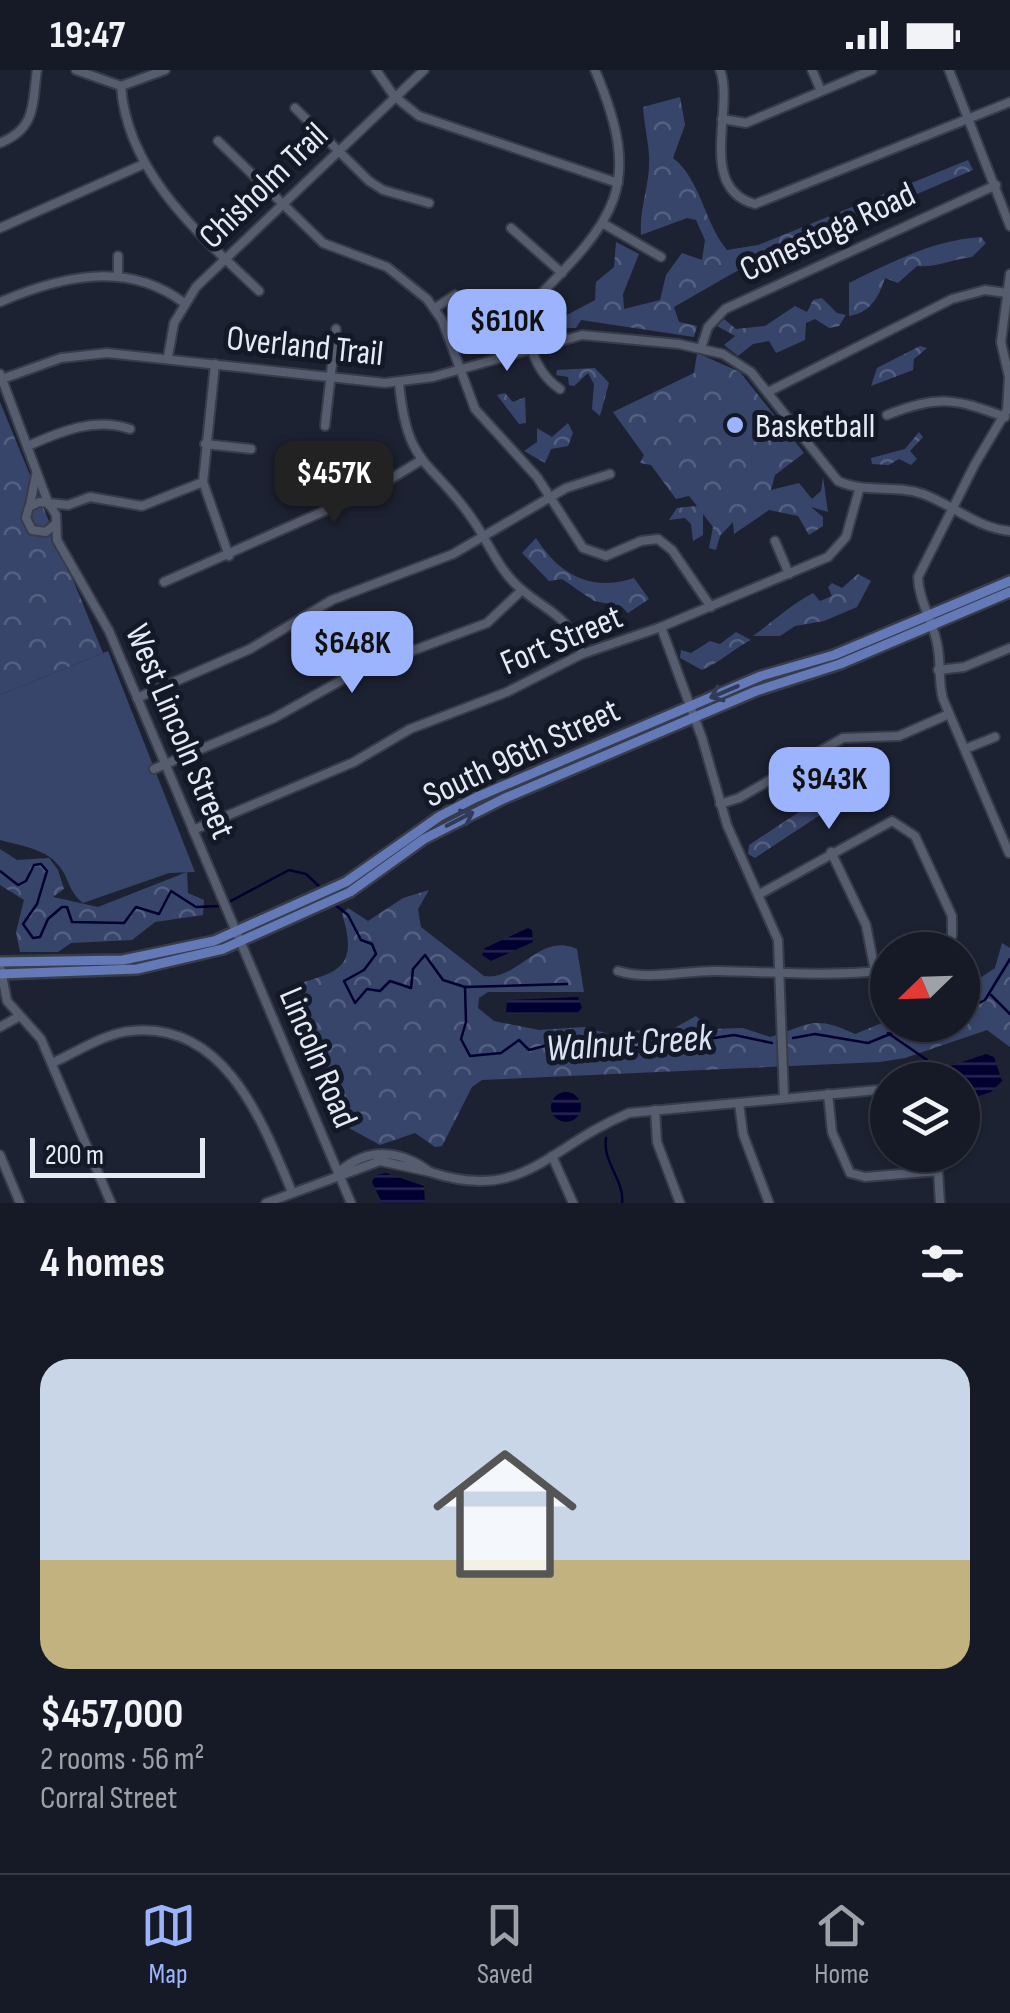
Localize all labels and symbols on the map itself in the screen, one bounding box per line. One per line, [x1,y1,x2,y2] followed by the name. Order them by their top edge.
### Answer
[191,114,337,258] street label: Chisholm Trail
[733,173,922,292] street label: Conestoga Road
[437,289,577,374] pin: $610K
[224,317,385,376] street label: Overland Trail
[755,405,875,448] place label: Basketball
[724,414,746,436] marker: Basketball
[264,441,404,526] pin: $457K
[494,596,629,685] street label: Fort Street
[282,611,422,696] pin: $648K
[115,618,244,845] street label: West Lincoln Street
[709,684,739,702] one-way arrow
[417,689,626,817] street label: South 96th Street
[759,747,899,832] pin: $943K
[445,809,474,828] one-way arrow
[870,932,980,1042] north arrow
[269,981,366,1134] street label: Lincoln Road
[544,1015,716,1072] water label: Walnut Creek
[30,1133,205,1178] scale bar

